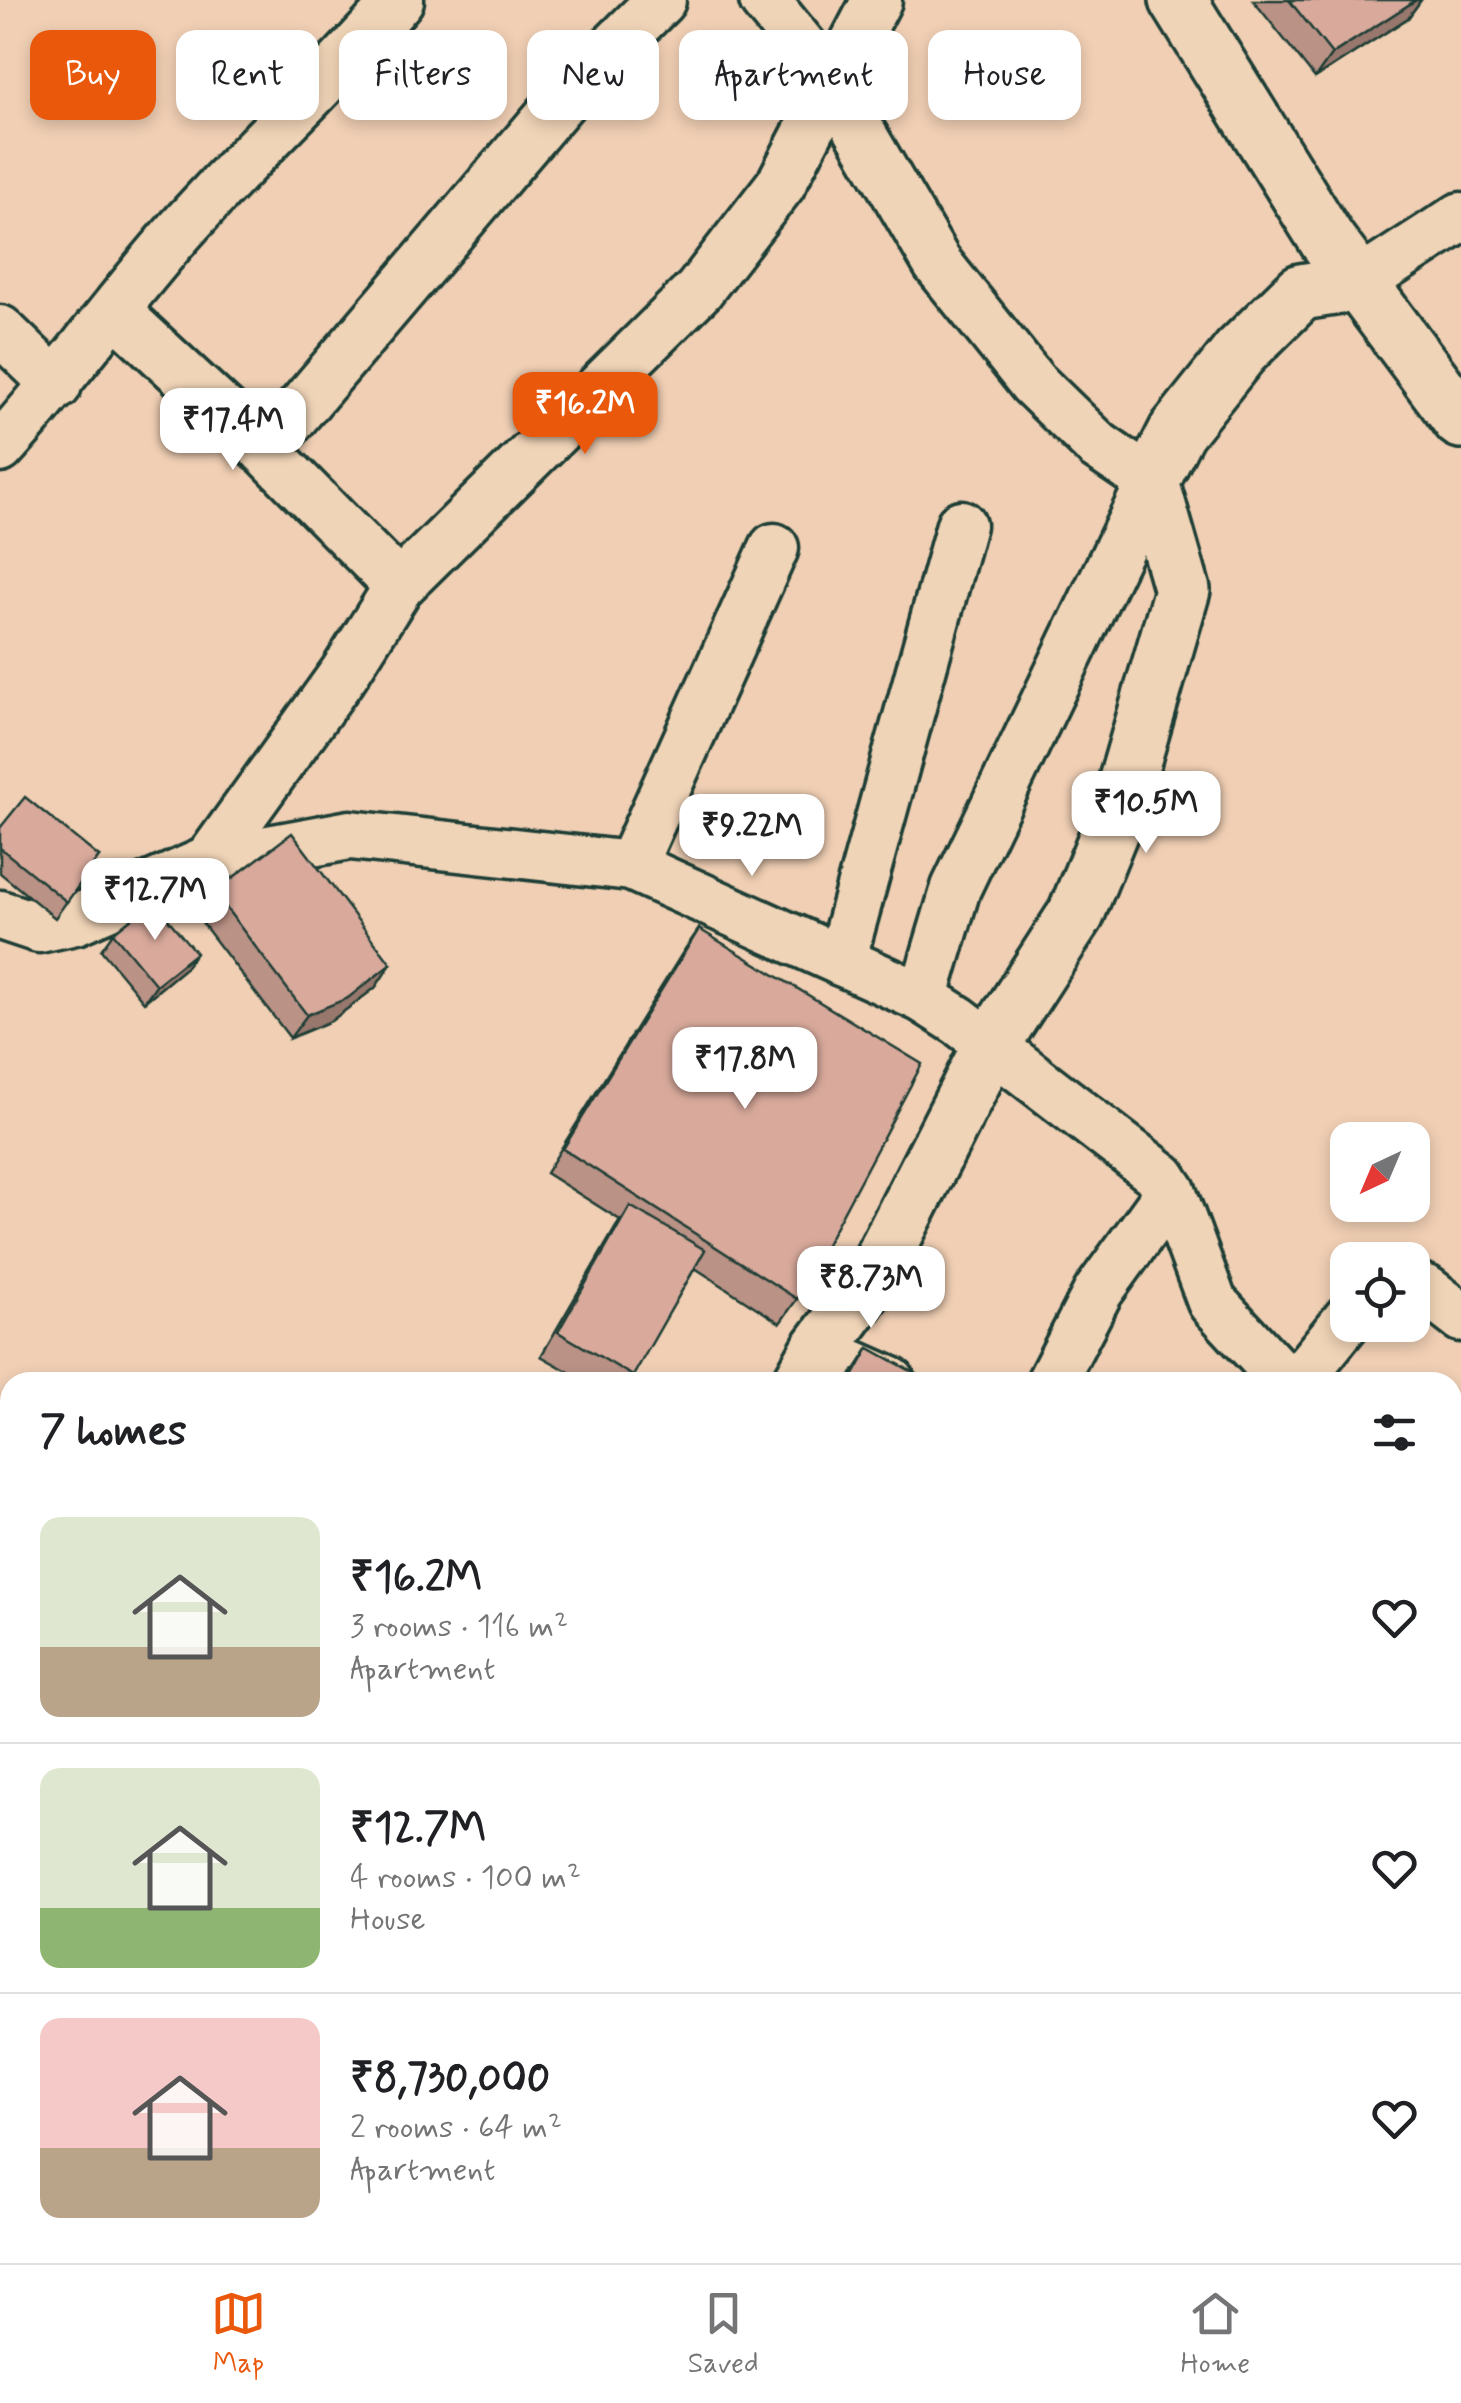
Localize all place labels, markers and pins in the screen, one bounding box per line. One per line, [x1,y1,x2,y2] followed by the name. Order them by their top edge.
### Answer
[504,372,666,457] pin: ₹16.2M
[152,388,314,473] pin: ₹17.4M
[1065,771,1227,856] pin: ₹10.5M
[671,794,833,879] pin: ₹9.22M
[74,858,236,943] pin: ₹12.7M
[664,1027,826,1112] pin: ₹17.8M
[790,1246,952,1331] pin: ₹8.73M

